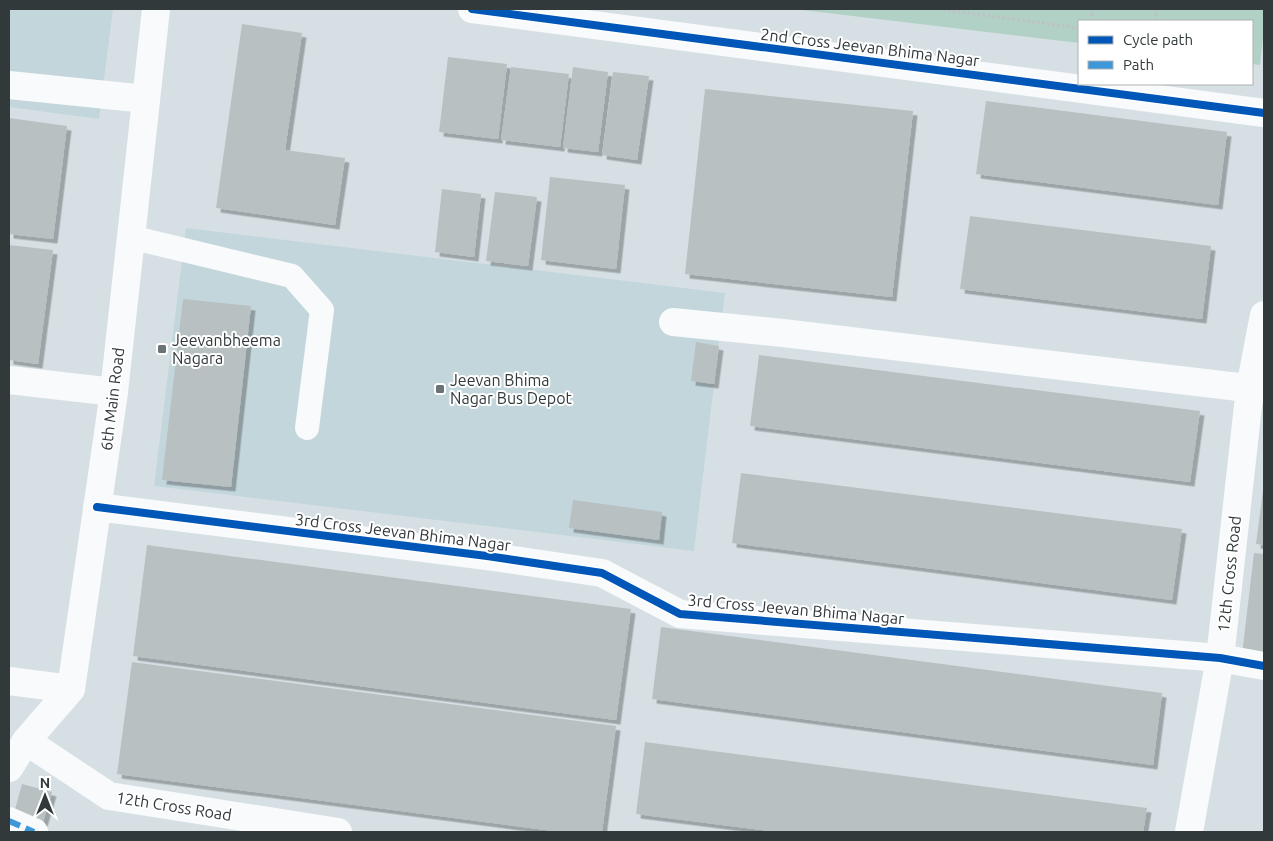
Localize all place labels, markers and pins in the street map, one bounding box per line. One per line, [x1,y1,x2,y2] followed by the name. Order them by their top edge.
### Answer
[172,331,281,367] place label: Jeevanbheema Nagara
[156,343,168,355] marker: Jeevanbheema Nagara
[450,371,573,407] place label: Jeevan Bhima Nagar Bus Depot
[434,383,446,395] marker: Jeevan Bhima Nagar Bus Depot

